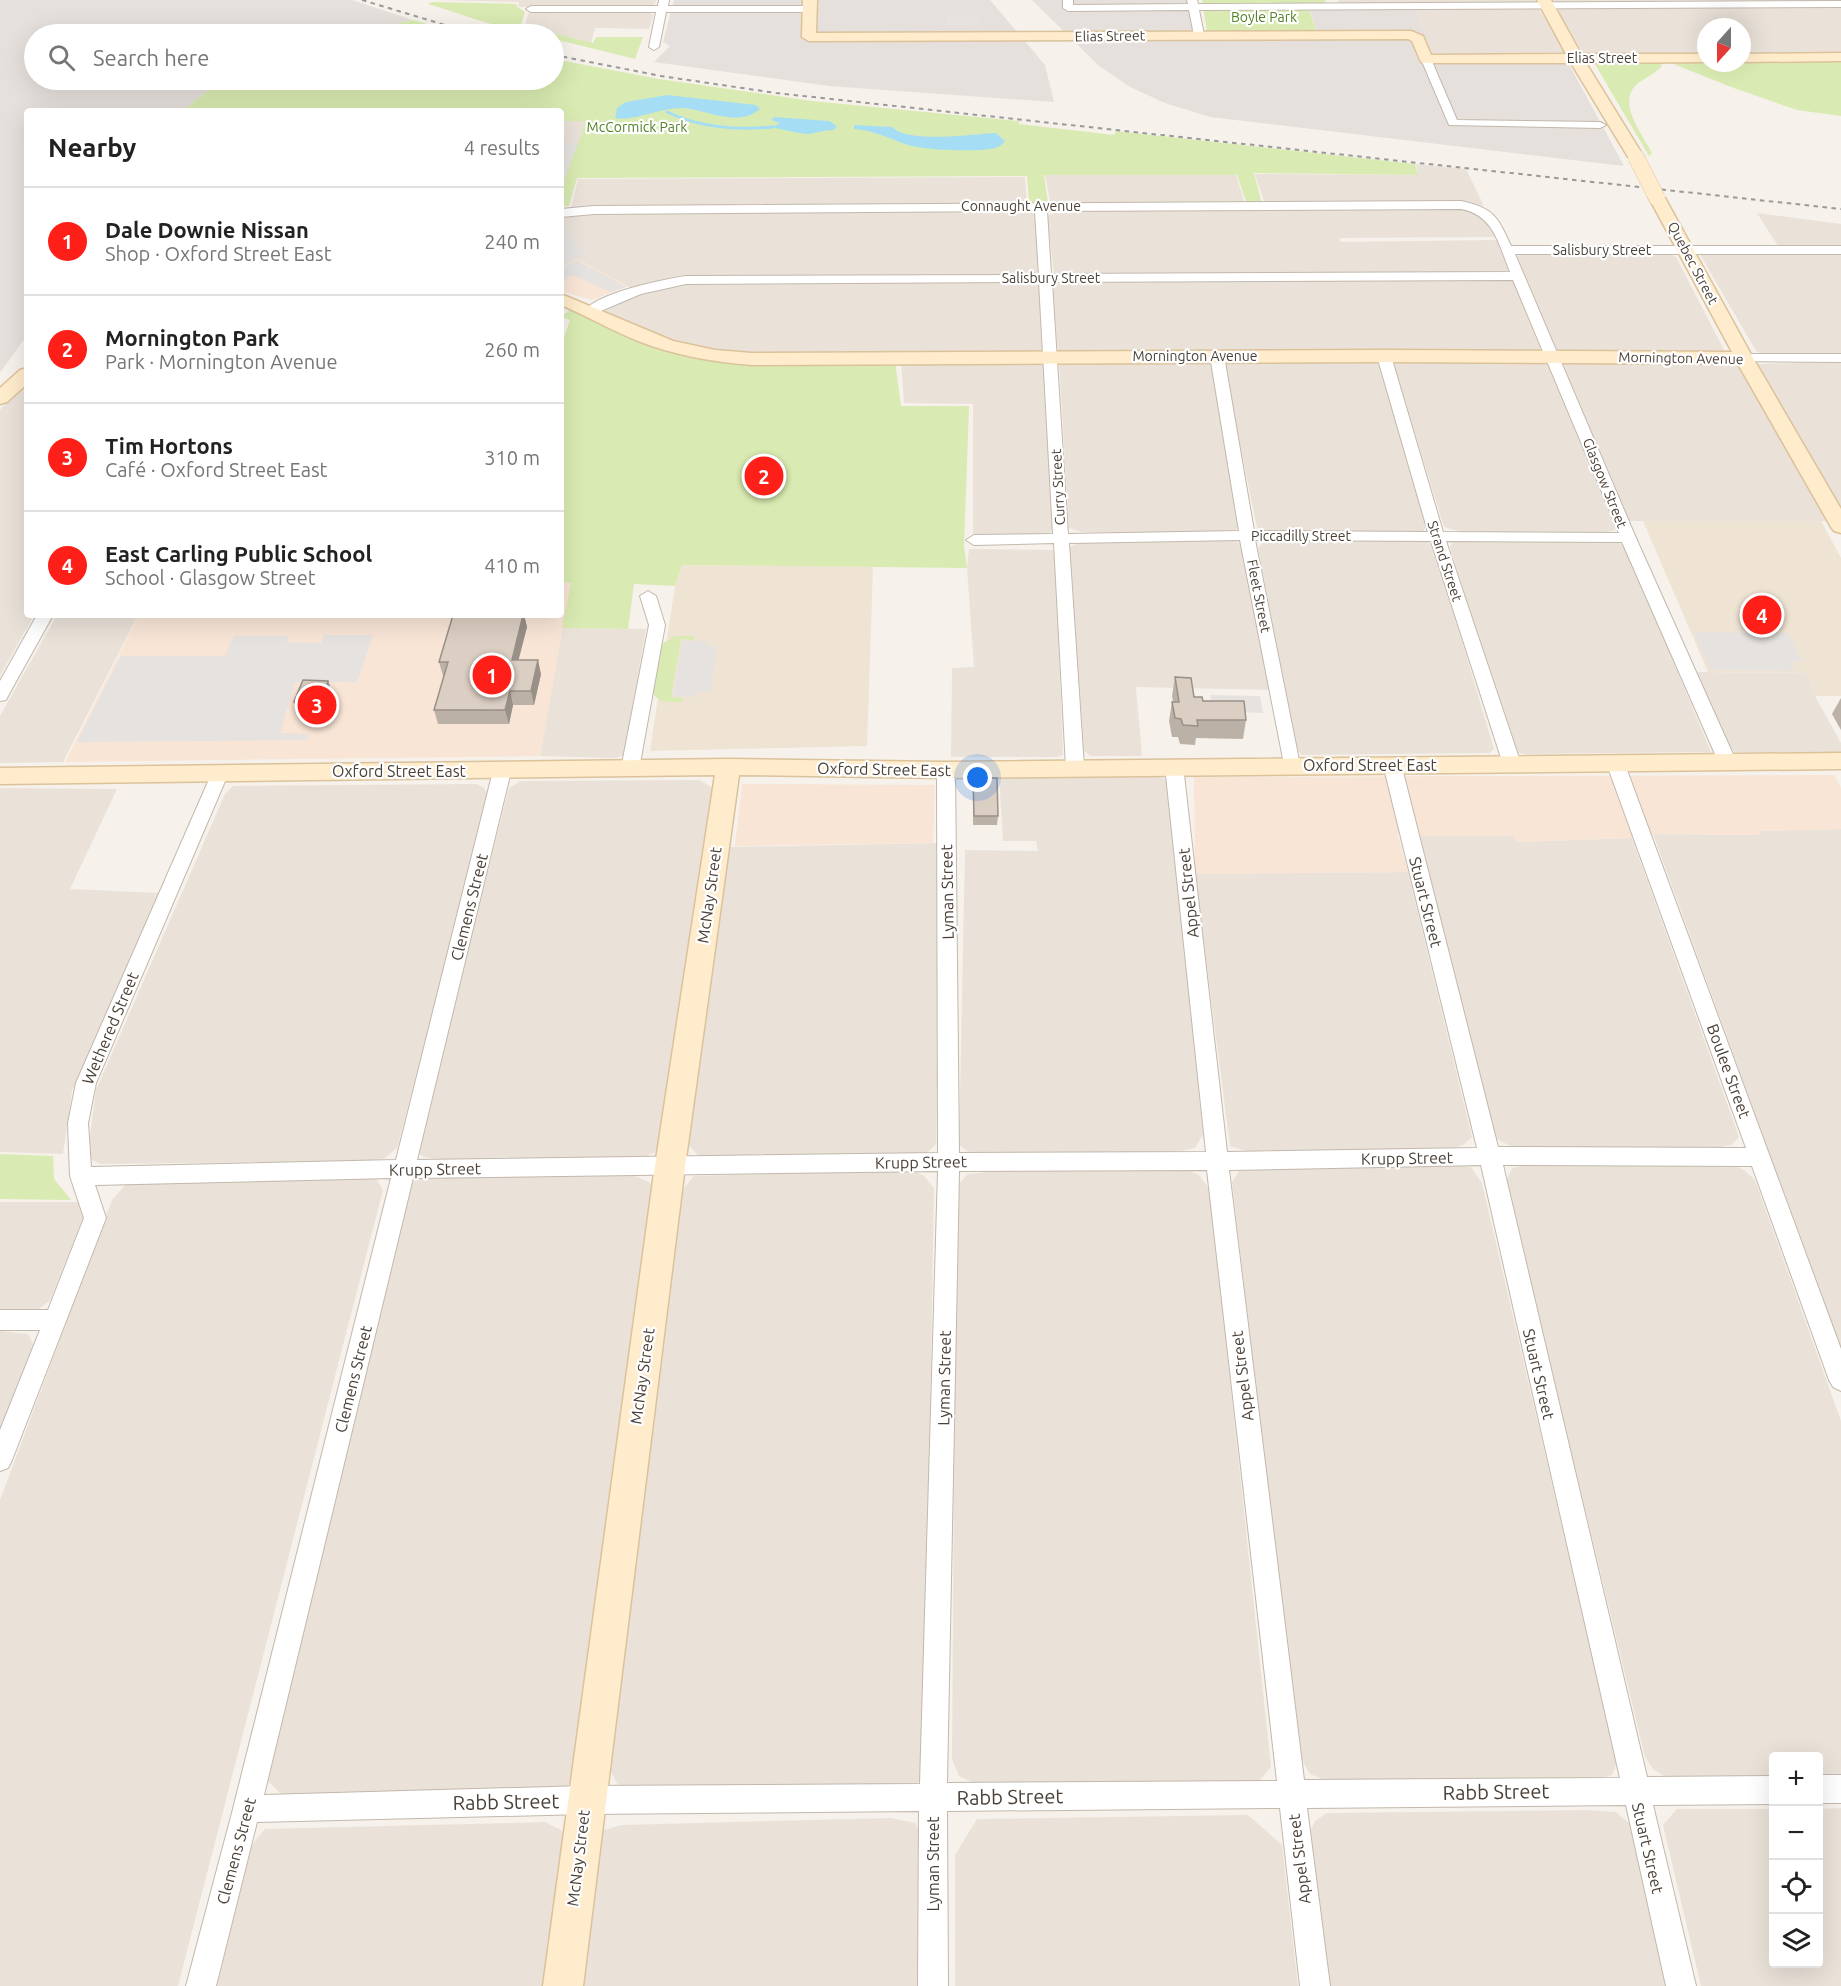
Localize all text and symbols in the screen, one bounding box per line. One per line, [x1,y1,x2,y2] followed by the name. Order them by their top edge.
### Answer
[1231,9,1297,25] park label: Boyle Park
[1697,18,1751,72] north arrow
[24,24,564,90] search box
[1075,27,1146,45] street label: Elias Street
[45,41,78,74] icon: search
[93,45,209,70] text: Search here
[1567,50,1638,66] street label: Elias Street
[587,119,687,135] park label: McCormick Park
[48,133,136,162] text: Nearby
[464,136,540,159] text: 4 results
[961,198,1081,214] street label: Connaught Avenue
[105,217,309,242] text: Dale Downie Nissan
[1665,219,1722,308] street label: Quebec Street
[62,230,73,253] text: 1
[484,230,540,253] text: 240 m
[105,242,332,265] text: Shop · Oxford Street East
[1553,242,1652,258] street label: Salisbury Street
[1002,270,1101,286] street label: Salisbury Street
[105,325,279,350] text: Mornington Park
[62,338,73,361] text: 2
[484,338,540,361] text: 260 m
[1132,348,1258,364] street label: Mornington Avenue
[1618,349,1744,367] street label: Mornington Avenue
[105,350,338,373] text: Park · Mornington Avenue
[105,433,233,458] text: Tim Hortons
[1580,436,1631,531] street label: Glasgow Street
[62,446,73,469] text: 3
[484,446,540,469] text: 310 m
[1048,448,1068,526] street label: Curry Street
[744,454,783,498] pin: 2
[105,458,327,481] text: Café · Oxford Street East
[1424,519,1466,604] street label: Strand Street
[1251,528,1351,544] street label: Piccadilly Street
[105,541,372,566] text: East Carling Public School
[62,554,73,577] text: 4
[484,554,540,577] text: 410 m
[1244,558,1274,634] street label: Fleet Street
[105,566,316,589] text: School · Glasgow Street
[1742,592,1782,638] pin: 4
[472,652,512,698] pin: 1
[298,682,336,728] pin: 3
[1303,756,1438,774] street label: Oxford Street East
[817,759,952,779] street label: Oxford Street East
[332,762,467,780] street label: Oxford Street East
[963,763,992,792] your location
[937,844,957,940] street label: Lyman Street
[693,845,725,944] street label: McNay Street
[1174,846,1202,939] street label: Appel Street
[447,851,491,962] street label: Clemens Street
[1406,855,1446,950] street label: Stuart Street
[78,968,142,1087] street label: Wethered Street
[1704,1021,1755,1121] street label: Boulee Street
[1361,1148,1454,1168] street label: Krupp Street
[875,1152,968,1172] street label: Krupp Street
[389,1159,482,1179] street label: Krupp Street
[331,1323,375,1434] street label: Clemens Street
[626,1326,658,1425] street label: McNay Street
[1520,1327,1558,1422] street label: Stuart Street
[1227,1329,1256,1422] street label: Appel Street
[934,1330,954,1426] street label: Lyman Street
[1769,1752,1823,1968] map controls
[1769,1752,1823,1806] button: +
[1443,1779,1550,1804] street label: Rabb Street
[957,1784,1064,1809] street label: Rabb Street
[453,1789,560,1814] street label: Rabb Street
[213,1795,259,1906] street label: Clemens Street
[1629,1801,1667,1896] street label: Stuart Street
[1769,1806,1823,1860] button: −
[563,1808,593,1907] street label: McNay Street
[1284,1812,1313,1905] street label: Appel Street
[924,1816,942,1912] street label: Lyman Street
[1769,1860,1823,1914] button: locate
[1769,1914,1823,1968] button: layers

